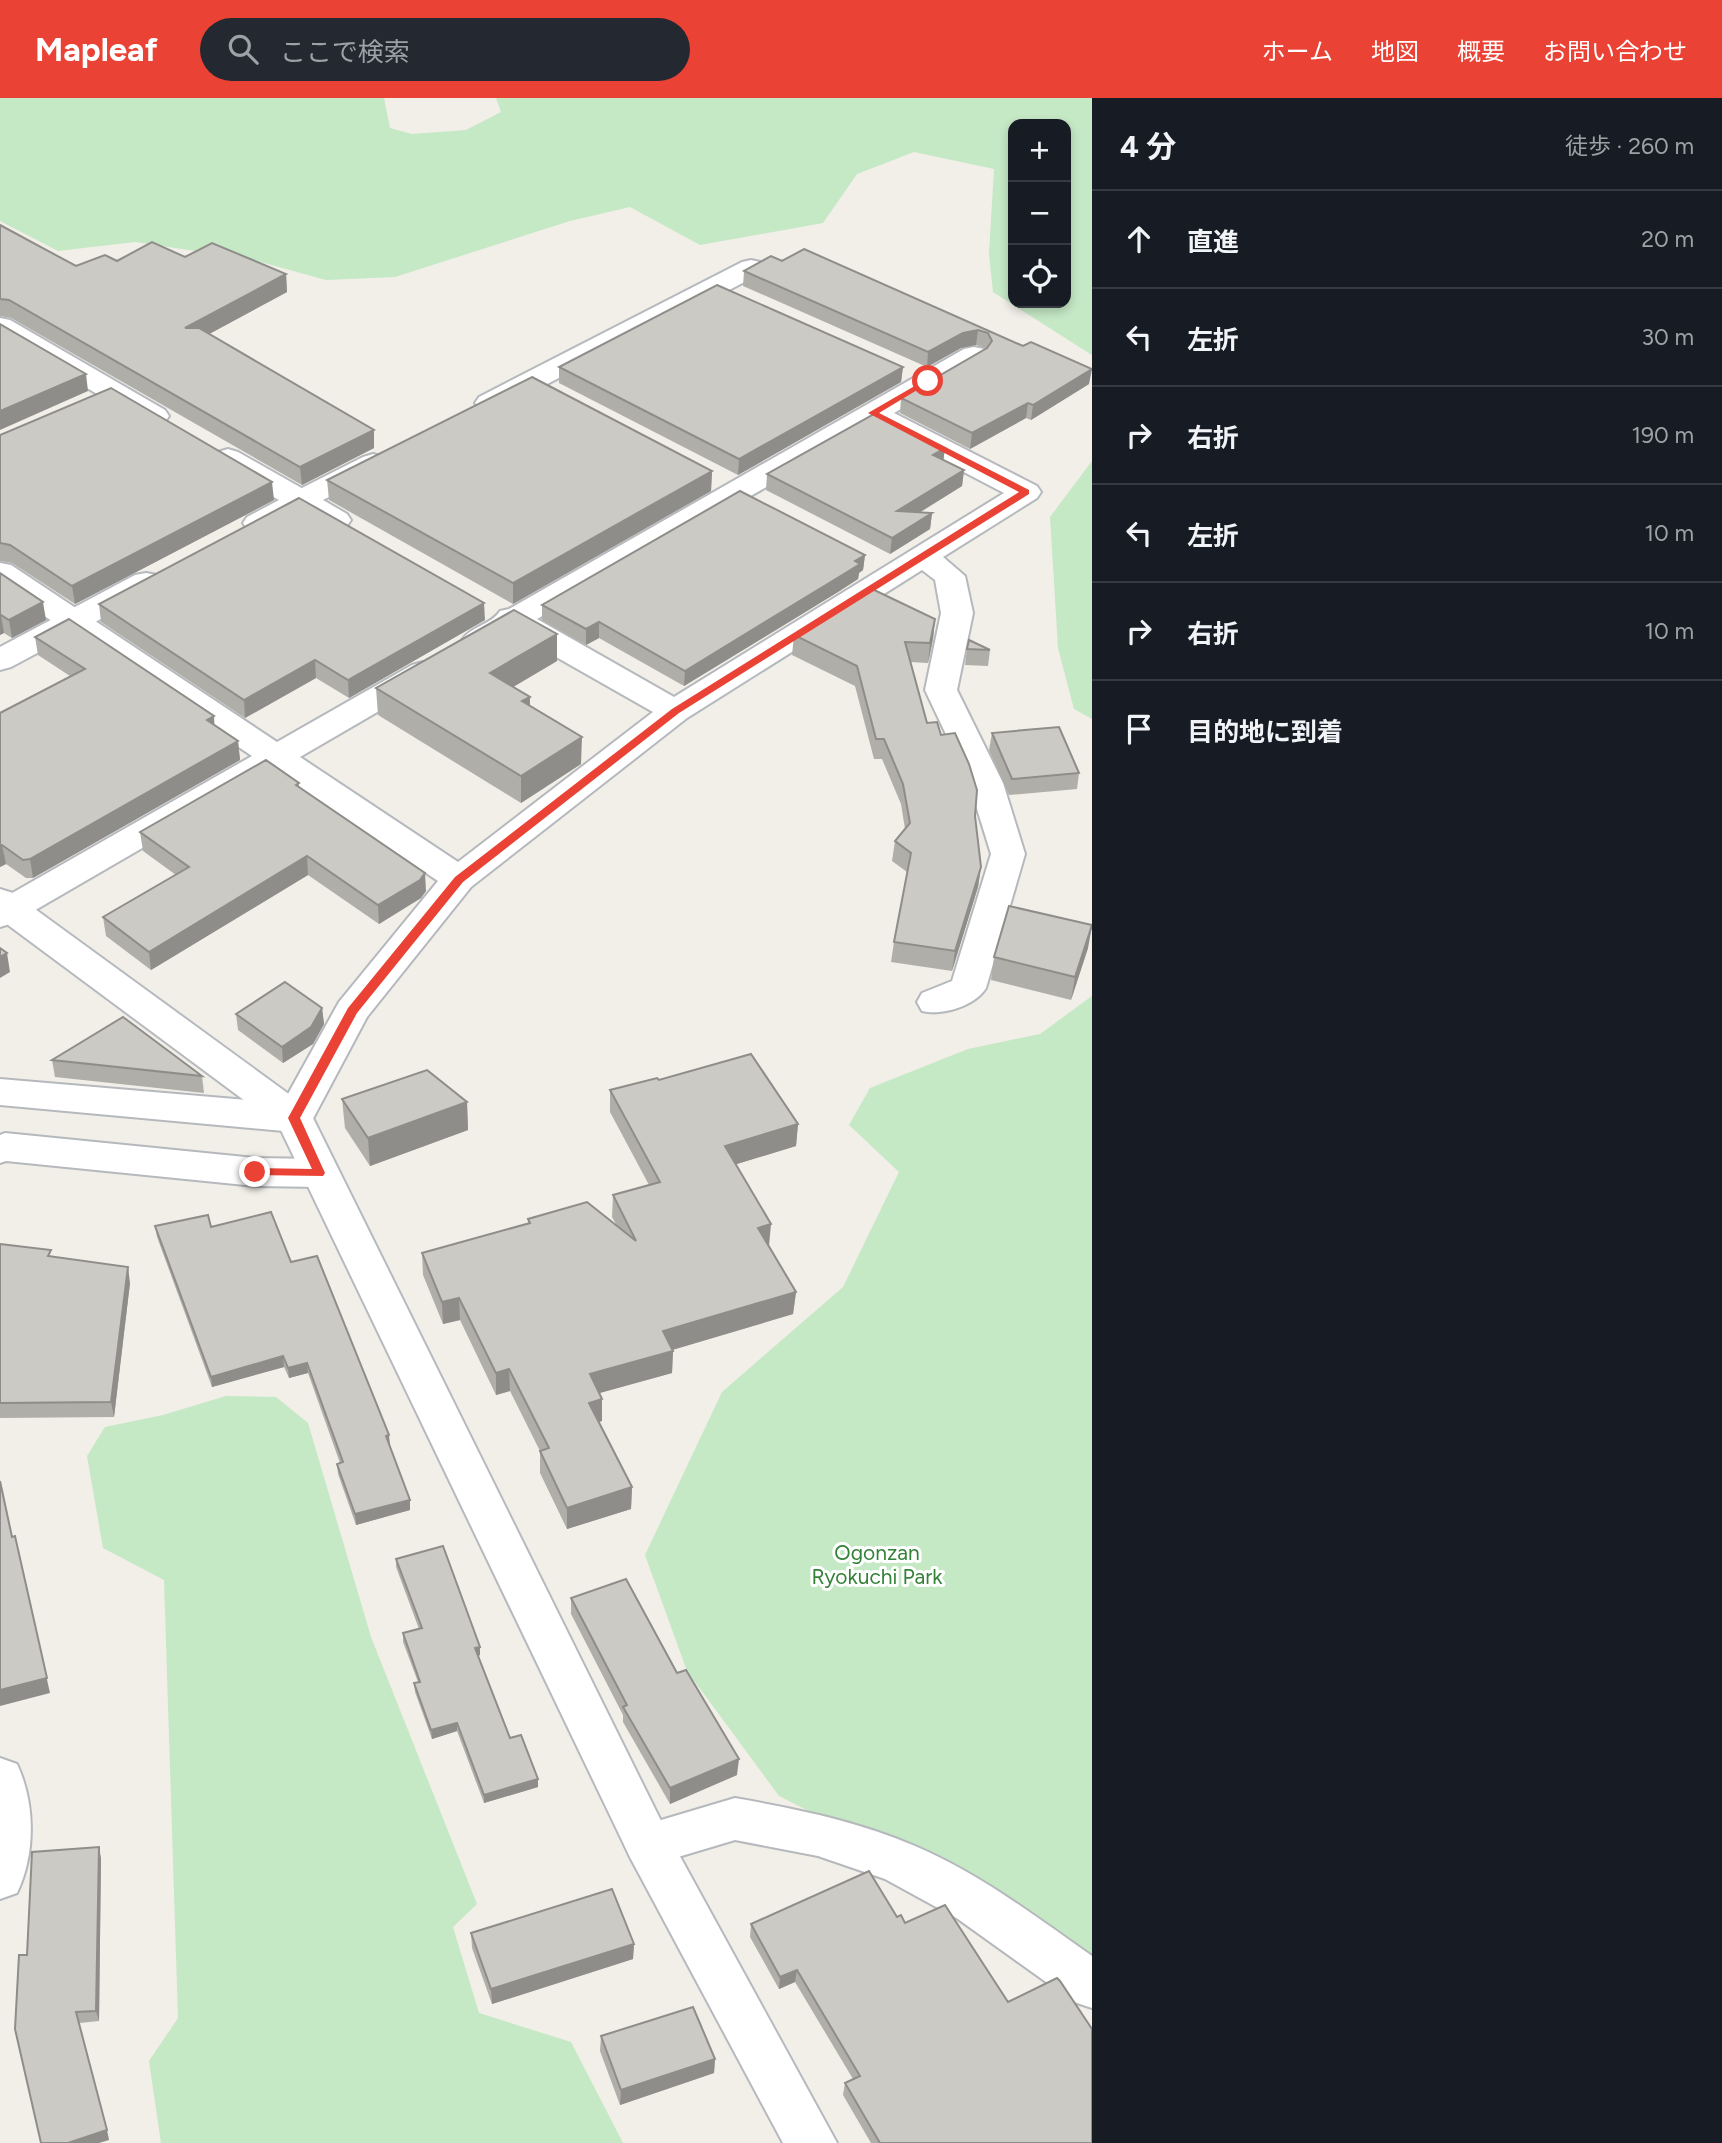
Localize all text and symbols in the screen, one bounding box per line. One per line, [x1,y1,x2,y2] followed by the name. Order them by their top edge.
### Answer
[200,18,690,81] search box
[35,30,158,69] text: Mapleaf
[224,30,262,68] icon: search
[280,36,410,68] text: ここで検索
[1262,37,1333,66] text: ホーム
[1371,37,1419,66] text: 地図
[1457,37,1505,66] text: 概要
[1543,37,1687,66] text: お問い合わせ
[1008,119,1071,308] map controls
[1008,119,1071,182] button: +
[1120,128,1176,165] text: 4 分
[1565,132,1694,160] text: 徒歩 · 260 m
[1008,182,1071,245] button: −
[1120,220,1158,258] icon: ahead
[1641,225,1694,253] text: 20 m
[1187,226,1239,258] text: 直進
[1008,245,1071,308] button: locate
[1120,318,1158,356] icon: left
[1641,323,1694,351] text: 30 m
[1187,324,1239,356] text: 左折
[912,365,943,396] route start
[1120,416,1158,454] icon: right
[1631,421,1694,449] text: 190 m
[1187,422,1239,454] text: 右折
[1120,514,1158,552] icon: left
[1645,519,1694,547] text: 10 m
[1187,520,1239,552] text: 左折
[1120,612,1158,650] icon: right
[1645,617,1694,645] text: 10 m
[1187,618,1239,650] text: 右折
[1120,710,1158,748] icon: arrive
[1187,716,1343,748] text: 目的地に到着
[239,1156,270,1187] route end
[811,1540,943,1589] park label: Ogonzan Ryokuchi Park

